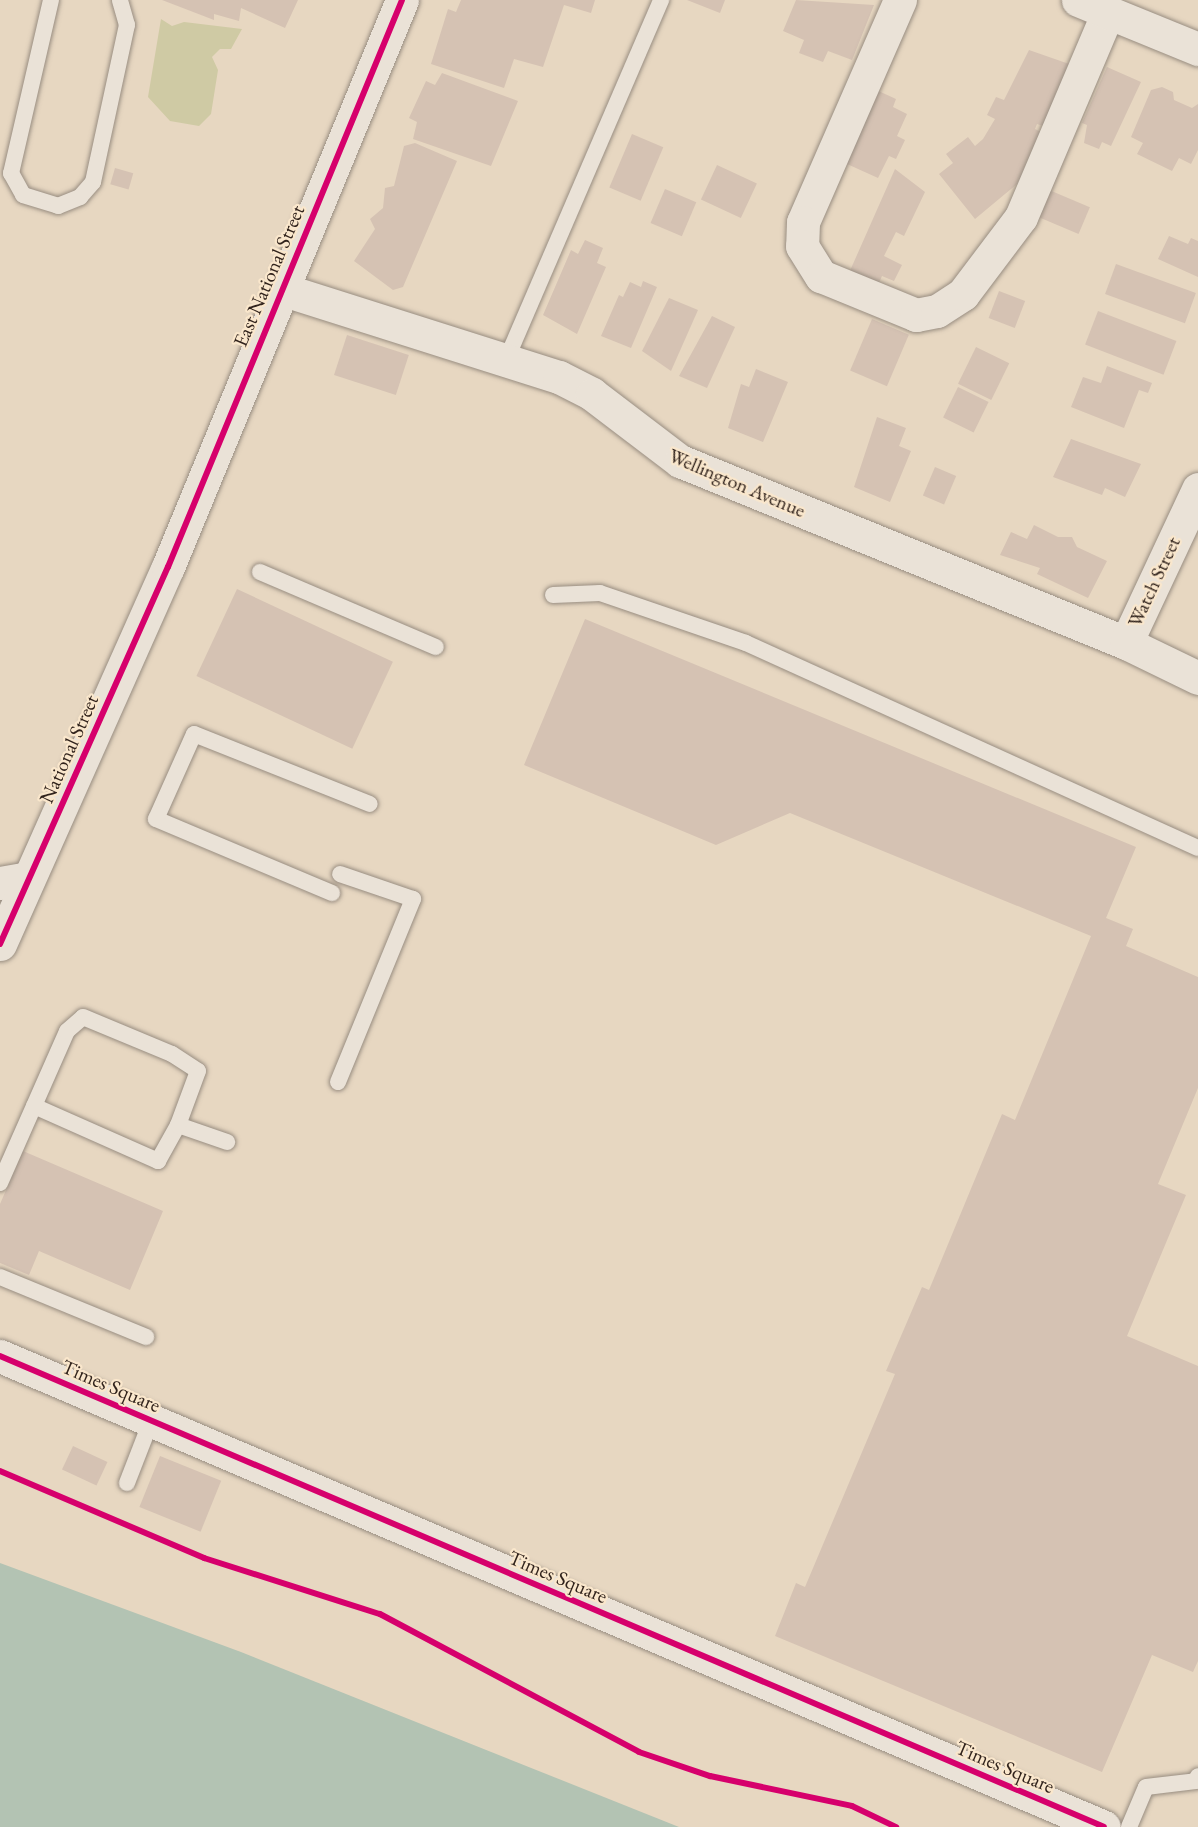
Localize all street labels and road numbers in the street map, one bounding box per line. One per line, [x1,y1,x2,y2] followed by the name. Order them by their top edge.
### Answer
[228,202,310,350] street label: East National Street
[665,443,809,523] street label: Wellington Avenue
[1123,533,1185,631] street label: Watch Street
[34,691,104,807] street label: National Street
[58,1354,164,1418] street label: Times Square
[505,1545,611,1609] street label: Times Square
[952,1735,1058,1799] street label: Times Square

